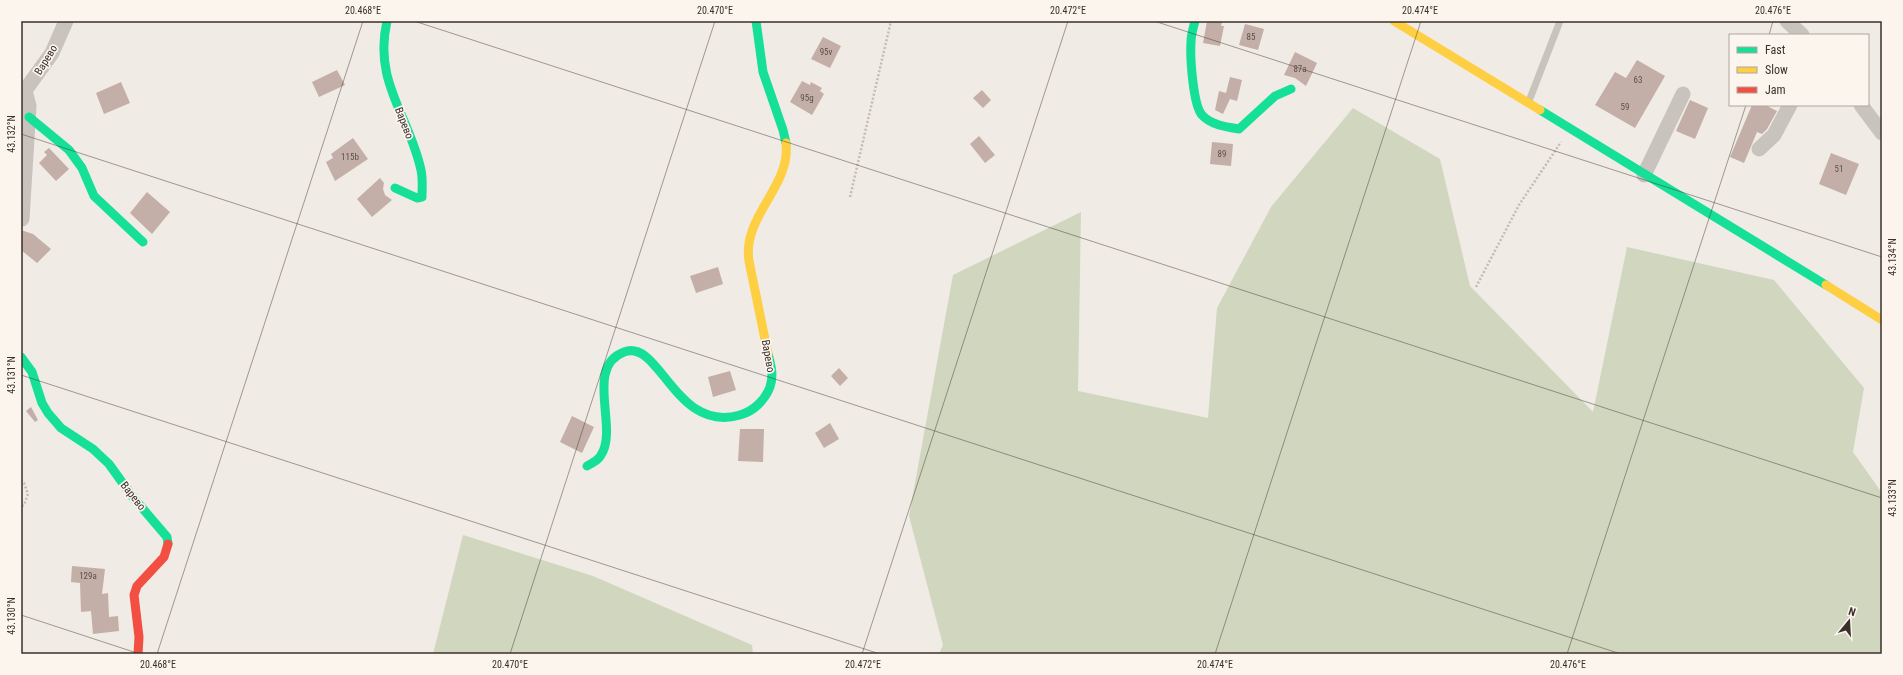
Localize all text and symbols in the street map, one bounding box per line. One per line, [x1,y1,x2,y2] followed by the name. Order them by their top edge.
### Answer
[345,5,381,16] text: 20.468°E
[697,5,733,16] text: 20.470°E
[1050,5,1086,16] text: 20.472°E
[1402,5,1438,16] text: 20.474°E
[1755,5,1791,16] text: 20.476°E
[1247,32,1256,42] house number: 85
[1729,34,1869,106] legend
[32,42,60,77] street label: Варево
[1765,43,1786,57] text: Fast
[820,47,833,57] house number: 95v
[1765,63,1788,77] text: Slow
[1293,64,1307,74] house number: 87a
[1634,75,1642,85] house number: 63
[1765,83,1786,97] text: Jam
[800,93,814,103] house number: 95g
[1621,102,1629,112] house number: 59
[392,105,416,141] street label: Варево
[6,115,17,153] text: 43.132°N
[1218,149,1226,159] house number: 89
[341,152,359,162] house number: 115b
[1835,164,1843,174] house number: 51
[1887,238,1898,276] text: 43.134°N
[759,339,777,374] street label: Варево
[6,356,17,394] text: 43.131°N
[118,479,149,513] street label: Варево
[1887,479,1898,517] text: 43.133°N
[79,571,97,581] house number: 129a
[6,597,17,635] text: 43.130°N
[1829,601,1869,641] north arrow
[1847,605,1857,619] text: N
[140,659,176,670] text: 20.468°E
[492,659,528,670] text: 20.470°E
[845,659,881,670] text: 20.472°E
[1197,659,1233,670] text: 20.474°E
[1550,659,1586,670] text: 20.476°E

